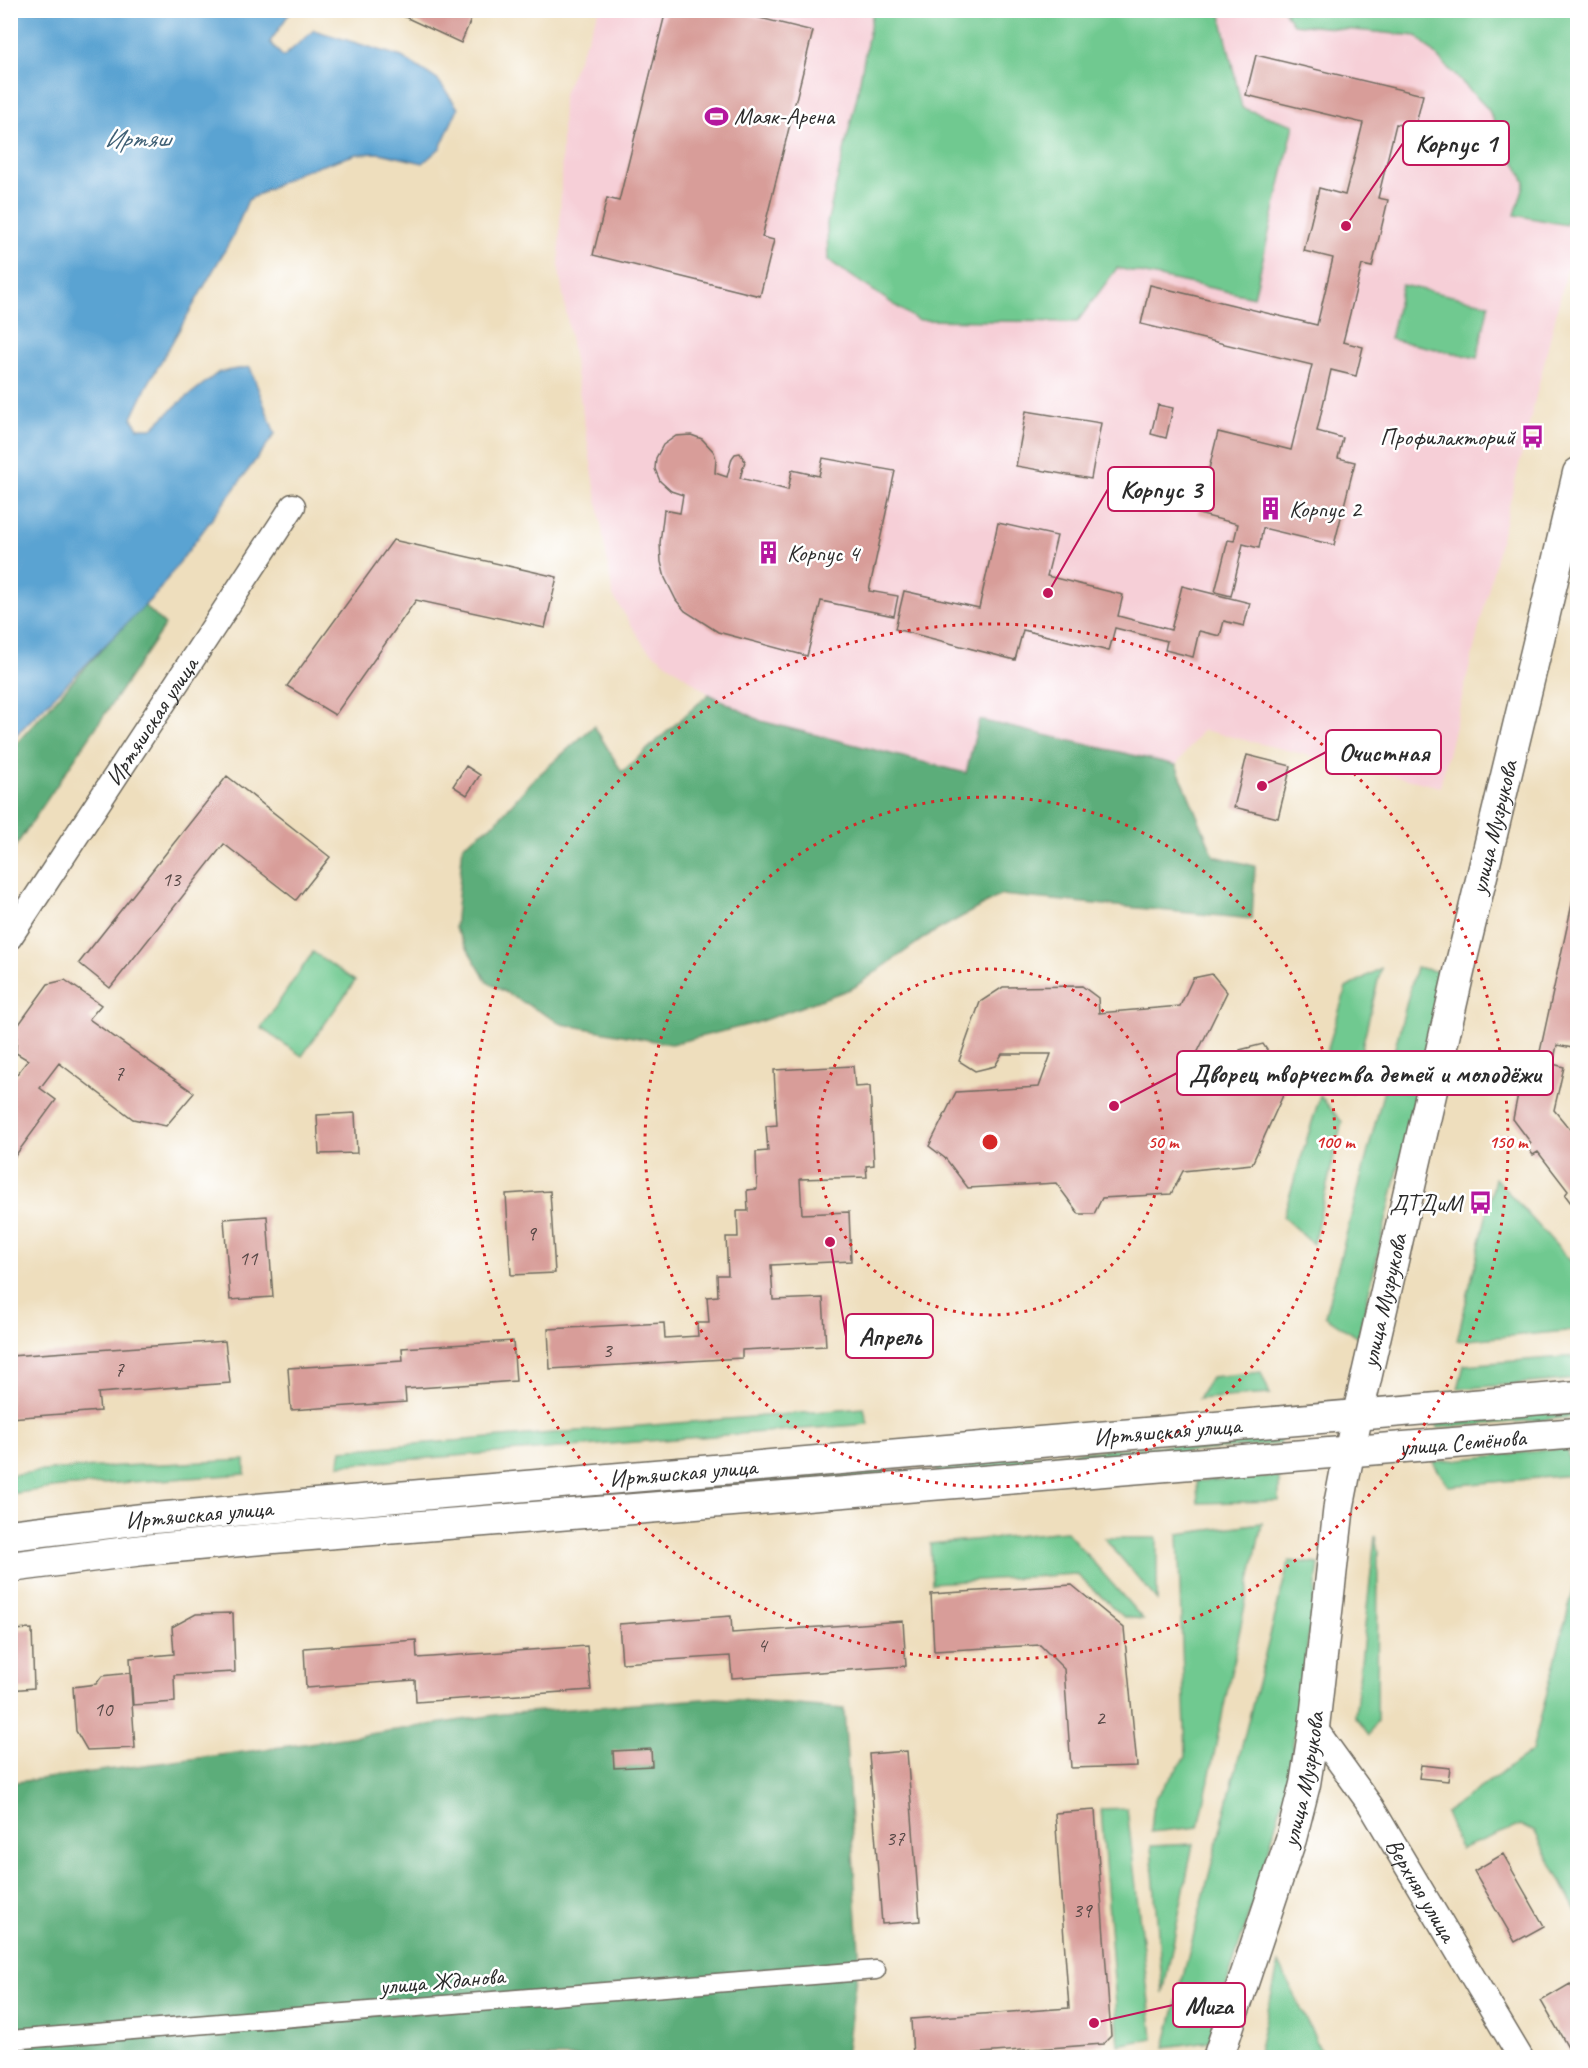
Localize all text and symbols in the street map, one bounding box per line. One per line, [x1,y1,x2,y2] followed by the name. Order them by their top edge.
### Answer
[734,101,835,131] place label: Маяк-Арена
[703,103,729,129] sports icon: Маяк-Арена
[1403,121,1509,165] callout: Корпус 1
[104,122,174,155] water label: Иртяш
[1415,127,1500,160] text: Корпус 1
[1380,422,1517,452] place label: Профилакторий
[1520,424,1546,450] bus stop icon: Профилакторий
[1108,467,1214,511] callout: Корпус 3
[1120,473,1204,506] text: Корпус 3
[1289,494,1363,524] place label: Корпус 2
[1258,496,1284,522] building icon: Корпус 2
[787,538,861,568] place label: Корпус 4
[756,540,782,566] building icon: Корпус 4
[98,650,206,791] street label: Иртяшская улица
[1326,730,1441,774] callout: Очистная
[1339,736,1431,769] text: Очистная
[1463,756,1525,899] street label: улица Музрукова
[162,866,182,892] house number: 13
[1177,1051,1553,1095] callout: Дворец творчества детей и молодёжи
[1189,1057,1543,1090] text: Дворец творчества детей и молодёжи
[114,1060,125,1086] house number: 7
[1148,1131,1180,1153] text: 50 m
[1316,1131,1356,1153] text: 100 m
[1489,1131,1529,1153] text: 150 m
[980,1132,1000,1152] centre of rings
[1390,1188,1465,1218] place label: ДТДиМ
[1467,1190,1493,1216] bus stop icon: ДТДиМ
[526,1220,537,1246] house number: 9
[1354,1229,1414,1372] street label: улица Музрукова
[239,1245,259,1271] house number: 11
[846,1314,933,1358] callout: Апрель
[859,1320,923,1353] text: Апрель
[602,1337,613,1363] house number: 3
[114,1356,125,1382] house number: 7
[1092,1410,1244,1452] street label: Иртяшская улица
[1396,1422,1528,1462] street label: улица Семёнова
[608,1451,760,1494] street label: Иртяшская улица
[123,1492,276,1536] street label: Иртяшская улица
[757,1632,769,1658] house number: 4
[94,1696,114,1722] house number: 10
[1095,1705,1106,1731] house number: 2
[1274,1709,1331,1852] street label: улица Музрукова
[886,1825,906,1851] house number: 37
[1379,1833,1464,1949] street label: Верхняя улица
[1073,1897,1093,1923] house number: 39
[376,1960,508,2002] street label: улица Жданова
[1173,1983,1245,2027] callout: Muza
[1185,1989,1235,2022] text: Muza

